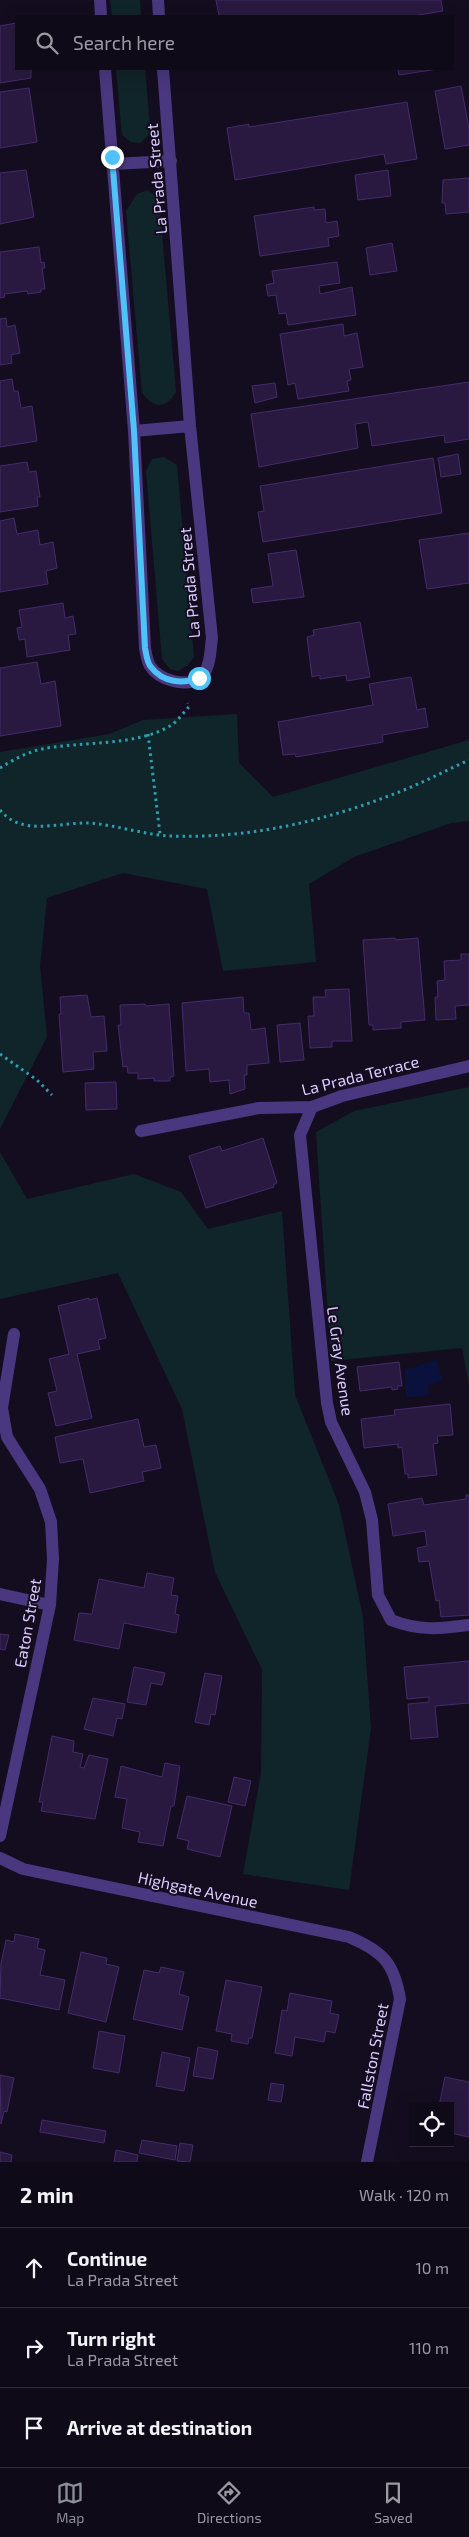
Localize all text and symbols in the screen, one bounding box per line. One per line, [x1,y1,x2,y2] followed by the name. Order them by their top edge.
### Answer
[15,15,454,70] search box
[33,29,61,57] icon: search
[73,31,175,54] text: Search here
[142,123,170,235] street label: La Prada Street
[101,146,124,169] route end
[175,527,203,639] street label: La Prada Street
[188,667,211,690] route start
[299,1051,421,1099] street label: La Prada Terrace
[324,1305,358,1417] street label: Le Gray Avenue
[10,1577,44,1669] street label: Eaton Street
[136,1867,260,1911] street label: Highgate Avenue
[352,2002,392,2110] street label: Fallston Street
[409,2102,454,2147] map controls
[409,2102,454,2147] button: locate
[20,2182,74,2207] text: 2 min
[359,2185,449,2204] text: Walk · 120 m
[67,2247,147,2270] text: Continue
[20,2254,48,2282] icon: ahead
[415,2258,449,2277] text: 10 m
[67,2270,178,2289] text: La Prada Street
[67,2327,155,2350] text: Turn right
[20,2334,48,2362] icon: right
[409,2338,449,2357] text: 110 m
[67,2350,178,2369] text: La Prada Street
[20,2414,48,2442] icon: arrive
[67,2416,252,2439] text: Arrive at destination
[56,2479,84,2526] tab: Map
[197,2479,262,2526] tab: Directions
[374,2479,413,2526] tab: Saved

